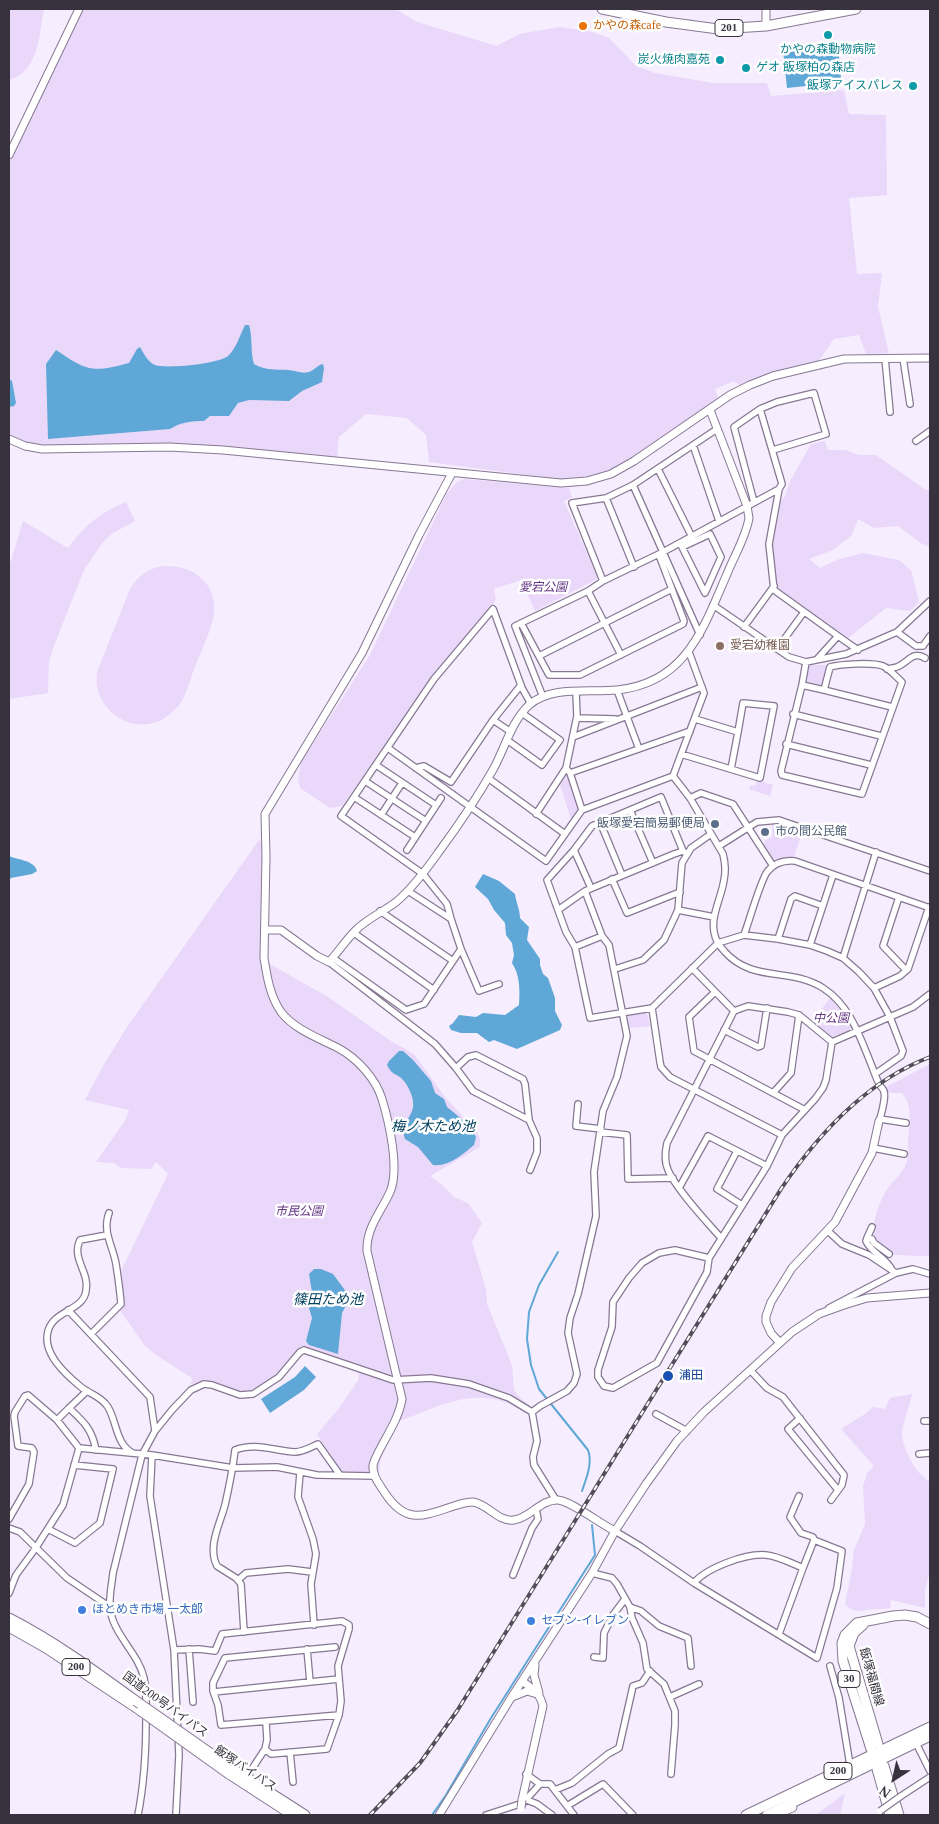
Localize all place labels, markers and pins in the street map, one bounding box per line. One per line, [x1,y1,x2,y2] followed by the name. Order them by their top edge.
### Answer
[593,19,661,33] place label: かやの森cafe
[577,20,589,32] marker: かやの森cafe
[822,29,834,41] marker: かやの森動物病院
[780,43,876,57] place label: かやの森動物病院
[638,53,710,67] place label: 炭火焼肉嘉苑
[714,54,726,66] marker: 炭火焼肉嘉苑
[756,61,855,75] place label: ゲオ 飯塚柏の森店
[740,62,752,74] marker: ゲオ 飯塚柏の森店
[807,79,903,93] place label: 飯塚アイスパレス
[907,80,919,92] marker: 飯塚アイスパレス
[730,639,790,653] place label: 愛宕幼稚園
[714,640,726,652] marker: 愛宕幼稚園
[597,817,705,831] place label: 飯塚愛宕簡易郵便局
[709,818,721,830] marker: 飯塚愛宕簡易郵便局
[775,825,847,839] place label: 市の間公民館
[759,826,771,838] marker: 市の間公民館
[661,1369,675,1383] marker: 浦田
[679,1369,703,1383] place label: 浦田
[92,1603,203,1617] place label: ほとめき市場 一太郎
[76,1604,88,1616] marker: ほとめき市場 一太郎
[541,1614,629,1628] place label: セブン-イレブン
[525,1615,537,1627] marker: セブン-イレブン

